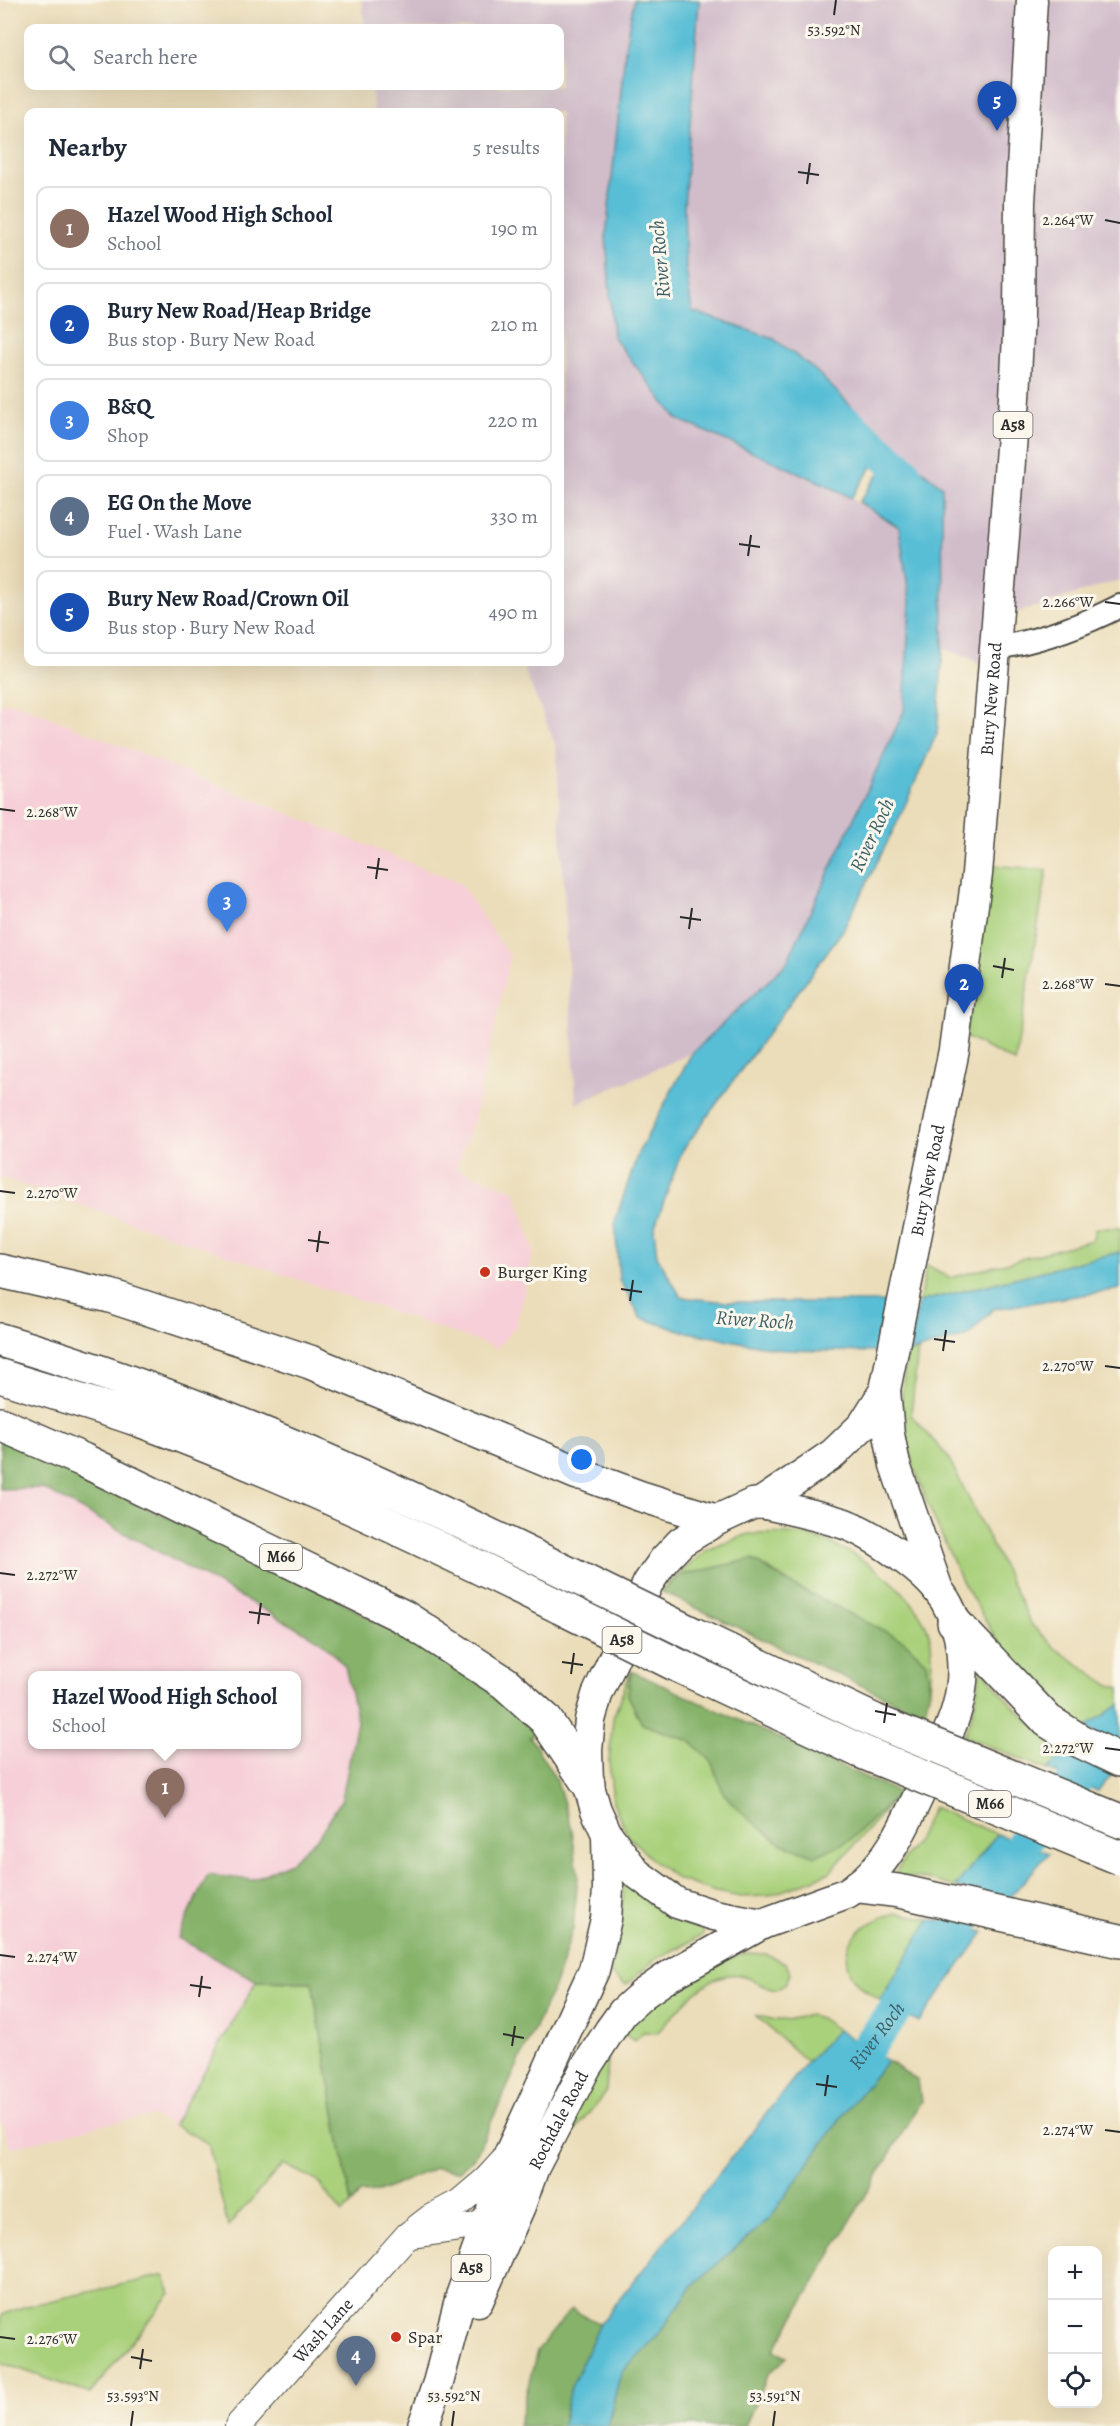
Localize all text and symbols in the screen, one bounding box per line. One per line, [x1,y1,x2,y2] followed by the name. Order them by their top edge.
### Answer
[808,20,861,40] text: 53.592°N
[24,24,564,90] search box
[45,41,78,74] icon: search
[93,42,198,72] text: Search here
[978,82,1016,131] pin: 5
[48,130,127,165] text: Nearby
[473,134,540,161] text: 5 results
[107,200,333,230] text: Hazel Wood High School
[1042,210,1094,230] text: 2.264°W
[66,215,73,242] text: 1
[491,215,538,242] text: 190 m
[643,219,677,299] water label: River Roch
[107,230,161,257] text: School
[107,296,371,326] text: Bury New Road/Heap Bridge
[65,311,74,338] text: 2
[490,311,538,338] text: 210 m
[107,326,315,353] text: Bus stop · Bury New Road
[107,392,152,422] text: B&Q
[65,407,74,434] text: 3
[488,407,538,434] text: 220 m
[994,412,1032,438] road number: A58
[107,422,149,449] text: Shop
[107,488,252,518] text: EG On the Move
[65,503,74,530] text: 4
[490,503,538,530] text: 330 m
[107,518,242,545] text: Fuel · Wash Lane
[107,584,349,614] text: Bury New Road/Crown Oil
[1042,592,1094,612] text: 2.266°W
[65,599,74,626] text: 5
[489,599,538,626] text: 490 m
[107,614,315,641] text: Bus stop · Bury New Road
[974,641,1007,757] street label: Bury New Road
[843,794,901,876] water label: River Roch
[26,802,78,822] text: 2.268°W
[208,882,246,932] pin: 3
[944,964,984,1014] pin: 2
[1042,974,1094,994] text: 2.268°W
[905,1122,951,1238] street label: Bury New Road
[26,1183,78,1203] text: 2.270°W
[497,1260,587,1284] place label: Burger King
[478,1265,492,1279] marker: Burger King
[715,1304,795,1336] water label: River Roch
[1042,1356,1094,1376] text: 2.270°W
[567,1445,596,1474] your location
[260,1544,302,1570] road number: M66
[27,1565,77,1585] text: 2.272°W
[602,1627,642,1653] road number: A58
[28,1671,301,1749] popup
[52,1682,277,1712] text: Hazel Wood High School
[52,1712,106,1739] text: School
[1043,1738,1093,1758] text: 2.272°W
[146,1768,184,1818] pin: 1
[969,1791,1011,1817] road number: M66
[27,1947,77,1967] text: 2.274°W
[842,1996,911,2075] water label: River Roch
[523,2066,594,2174] street label: Rochdale Road
[1043,2120,1093,2140] text: 2.274°W
[1048,2246,1102,2408] map controls
[1048,2246,1102,2300] button: +
[452,2255,490,2281] road number: A58
[287,2293,359,2369] street label: Wash Lane
[1048,2300,1102,2354] button: −
[408,2325,442,2349] place label: Spar
[27,2329,77,2349] text: 2.276°W
[389,2330,403,2344] marker: Spar
[336,2336,376,2386] pin: 4
[1048,2354,1102,2408] button: locate
[107,2386,159,2406] text: 53.593°N
[428,2386,481,2406] text: 53.592°N
[750,2386,801,2406] text: 53.591°N

